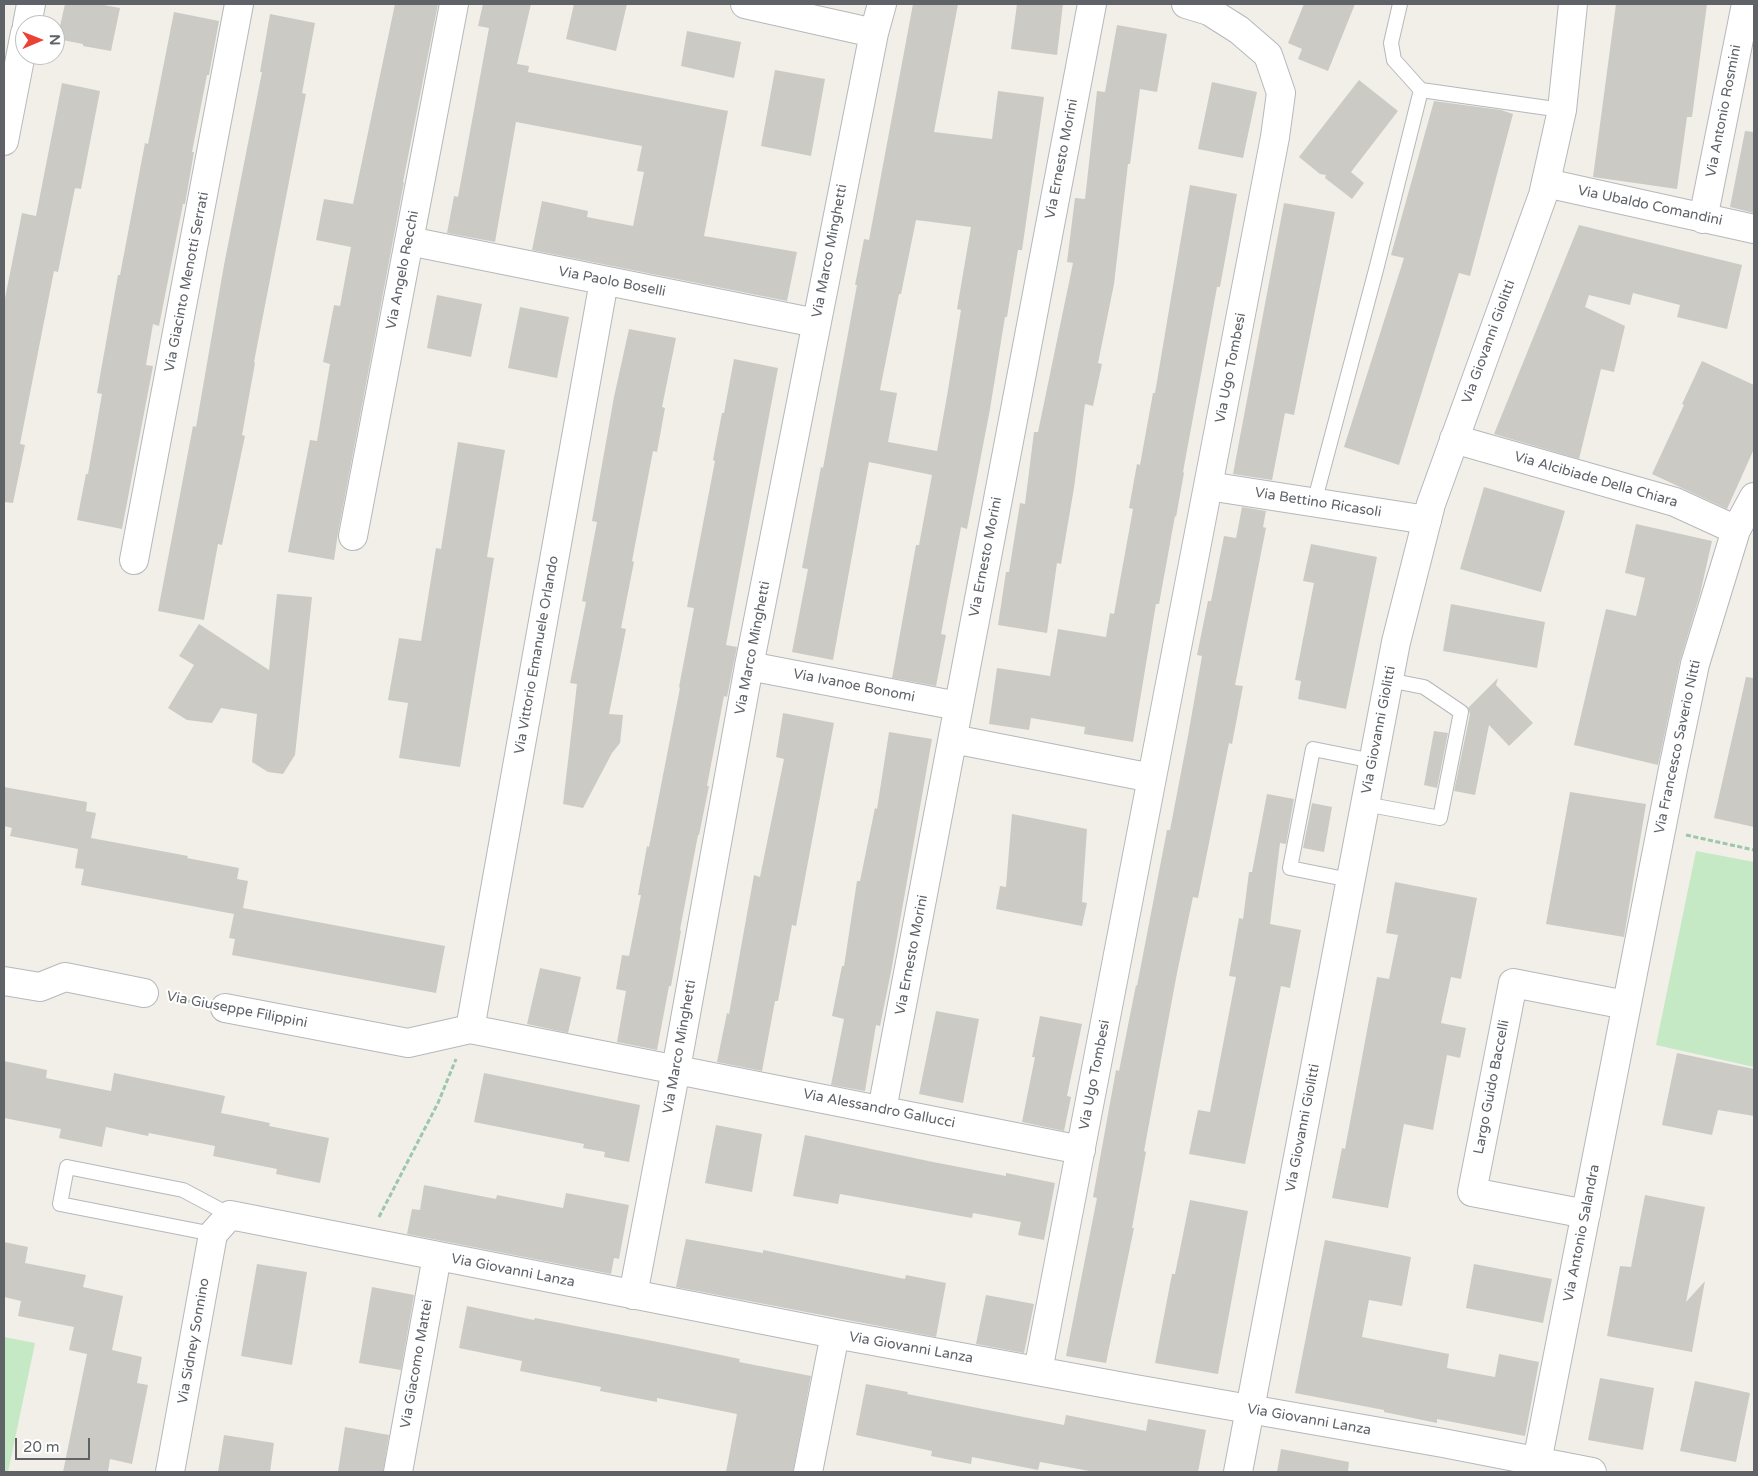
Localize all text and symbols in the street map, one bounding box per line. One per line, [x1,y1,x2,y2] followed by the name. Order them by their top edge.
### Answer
[15,15,65,65] north arrow
[46,34,63,46] text: N
[1703,43,1745,179] street label: Via Antonio Rosmini
[1042,98,1082,220] street label: Via Ernesto Morini
[1576,182,1724,230] street label: Via Ubaldo Comandini
[809,183,851,319] street label: Via Marco Minghetti
[161,191,213,373] street label: Via Giacinto Menotti Serrati
[383,209,423,331] street label: Via Angelo Recchi
[557,263,667,301] street label: Via Paolo Boselli
[1459,278,1519,406] street label: Via Giovanni Giolitti
[1212,311,1250,425] street label: Via Ugo Tombesi
[1512,449,1680,511] street label: Via Alcibiade Della Chiara
[1253,485,1383,521] street label: Via Bettino Ricasoli
[966,496,1006,618] street label: Via Ernesto Morini
[511,555,563,755] street label: Via Vittorio Emanuele Orlando
[732,580,774,716] street label: Via Marco Minghetti
[1651,658,1705,836] street label: Via Francesco Saverio Nitti
[1358,664,1400,796] street label: Via Giovanni Giolitti
[792,666,916,706] street label: Via Ivanoe Bonomi
[892,894,932,1016] street label: Via Ernesto Morini
[660,979,700,1115] street label: Via Marco Minghetti
[165,988,309,1032] street label: Via Giuseppe Filippini
[1076,1018,1114,1132] street label: Via Ugo Tombesi
[1471,1018,1513,1156] street label: Largo Guido Baccelli
[1282,1062,1324,1194] street label: Via Giovanni Giolitti
[802,1086,956,1132] street label: Via Alessandro Gallucci
[1560,1163,1604,1303] street label: Via Antonio Salandra
[450,1251,576,1291] street label: Via Giovanni Lanza
[175,1277,213,1405] street label: Via Sidney Sonnino
[397,1298,437,1430] street label: Via Giacomo Mattei
[848,1329,974,1367] street label: Via Giovanni Lanza
[1246,1401,1372,1439] street label: Via Giovanni Lanza
[18,1428,92,1460] scale bar
[23,1438,60,1456] text: 20 m

